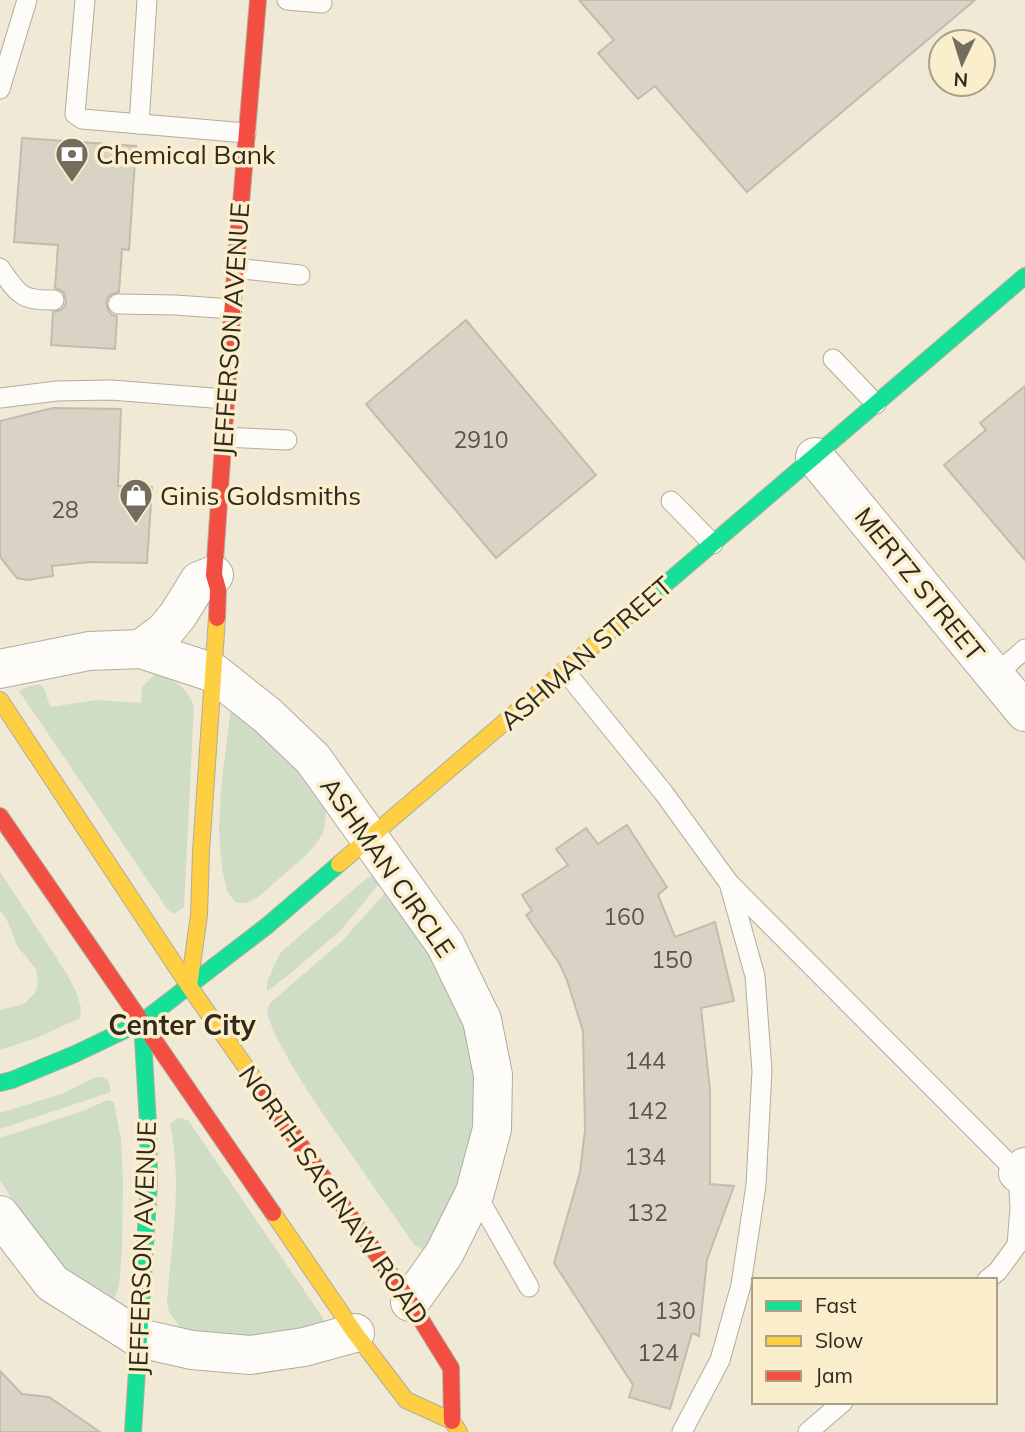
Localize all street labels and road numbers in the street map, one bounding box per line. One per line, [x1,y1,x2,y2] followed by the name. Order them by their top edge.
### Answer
[206,201,256,457] street label: JEFFERSON AVENUE
[848,500,992,668] street label: MERTZ STREET
[493,569,679,737] street label: ASHMAN STREET
[314,771,462,963] street label: ASHMAN CIRCLE
[232,1059,436,1331] street label: NORTH SAGINAW ROAD
[121,1121,163,1375] street label: JEFFERSON AVENUE

